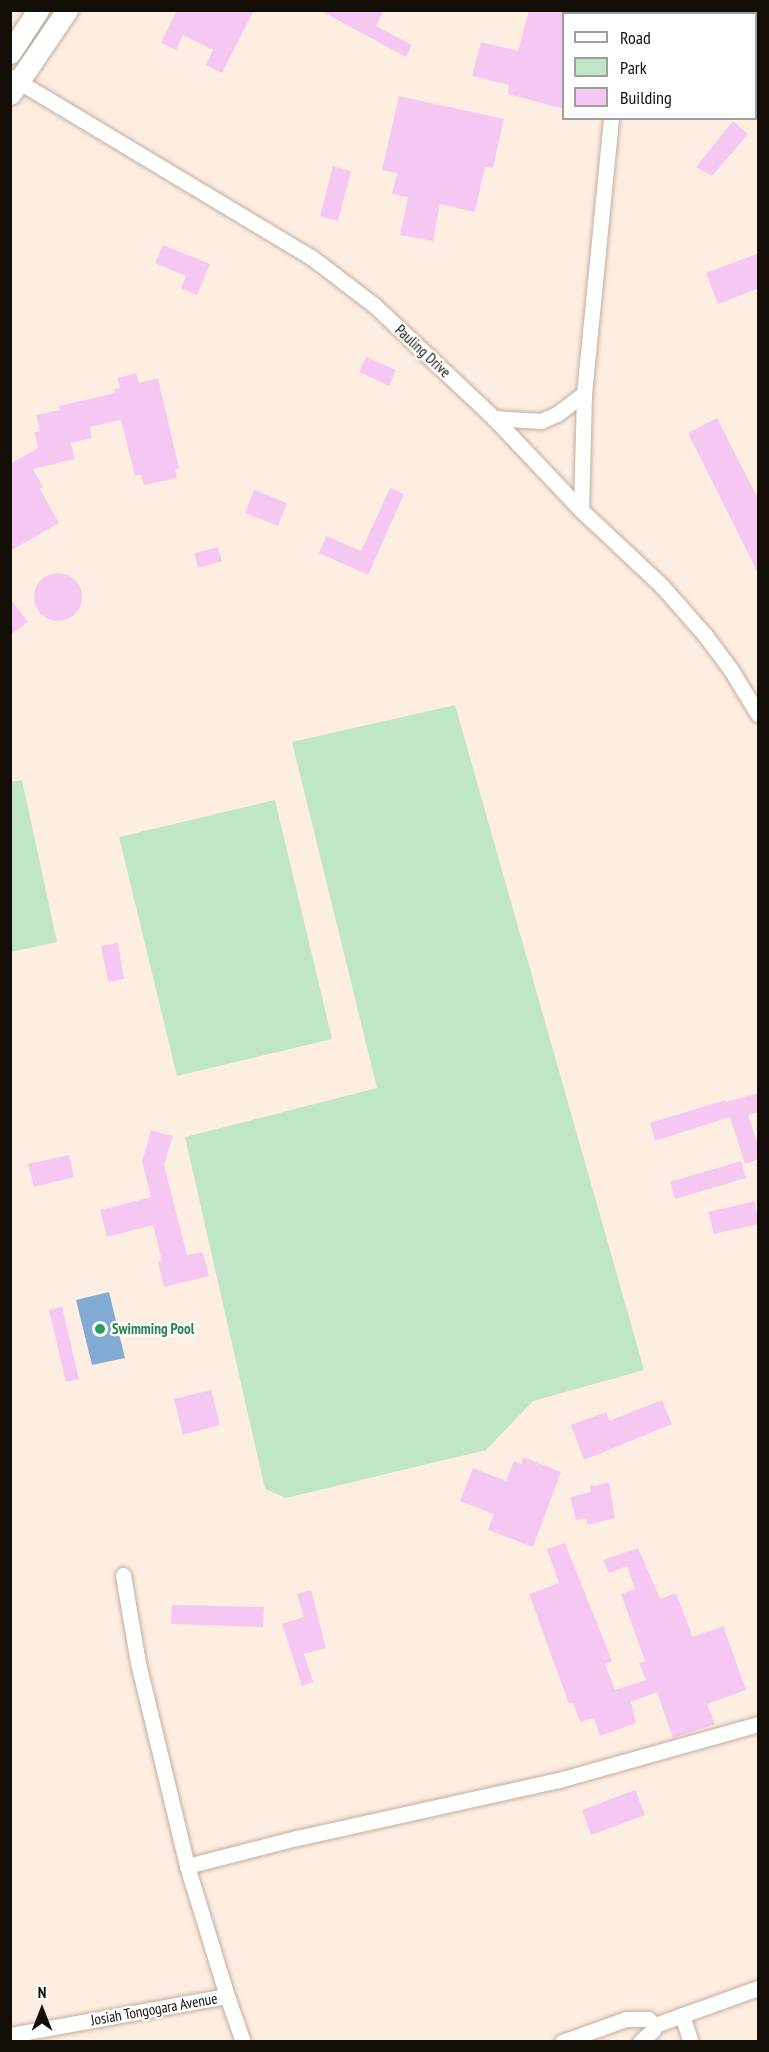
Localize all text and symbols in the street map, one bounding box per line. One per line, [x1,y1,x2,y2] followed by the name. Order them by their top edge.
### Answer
[562,12,757,120] legend
[620,26,651,49] text: Road
[620,56,647,79] text: Park
[620,86,672,109] text: Building
[392,321,454,381] street label: Pauling Drive
[112,1320,194,1338] place label: Swimming Pool
[93,1322,107,1336] marker: Swimming Pool
[12,1980,72,2040] north arrow
[38,1982,46,2002] text: N
[89,1989,219,2029] street label: Josiah Tongogara Avenue

